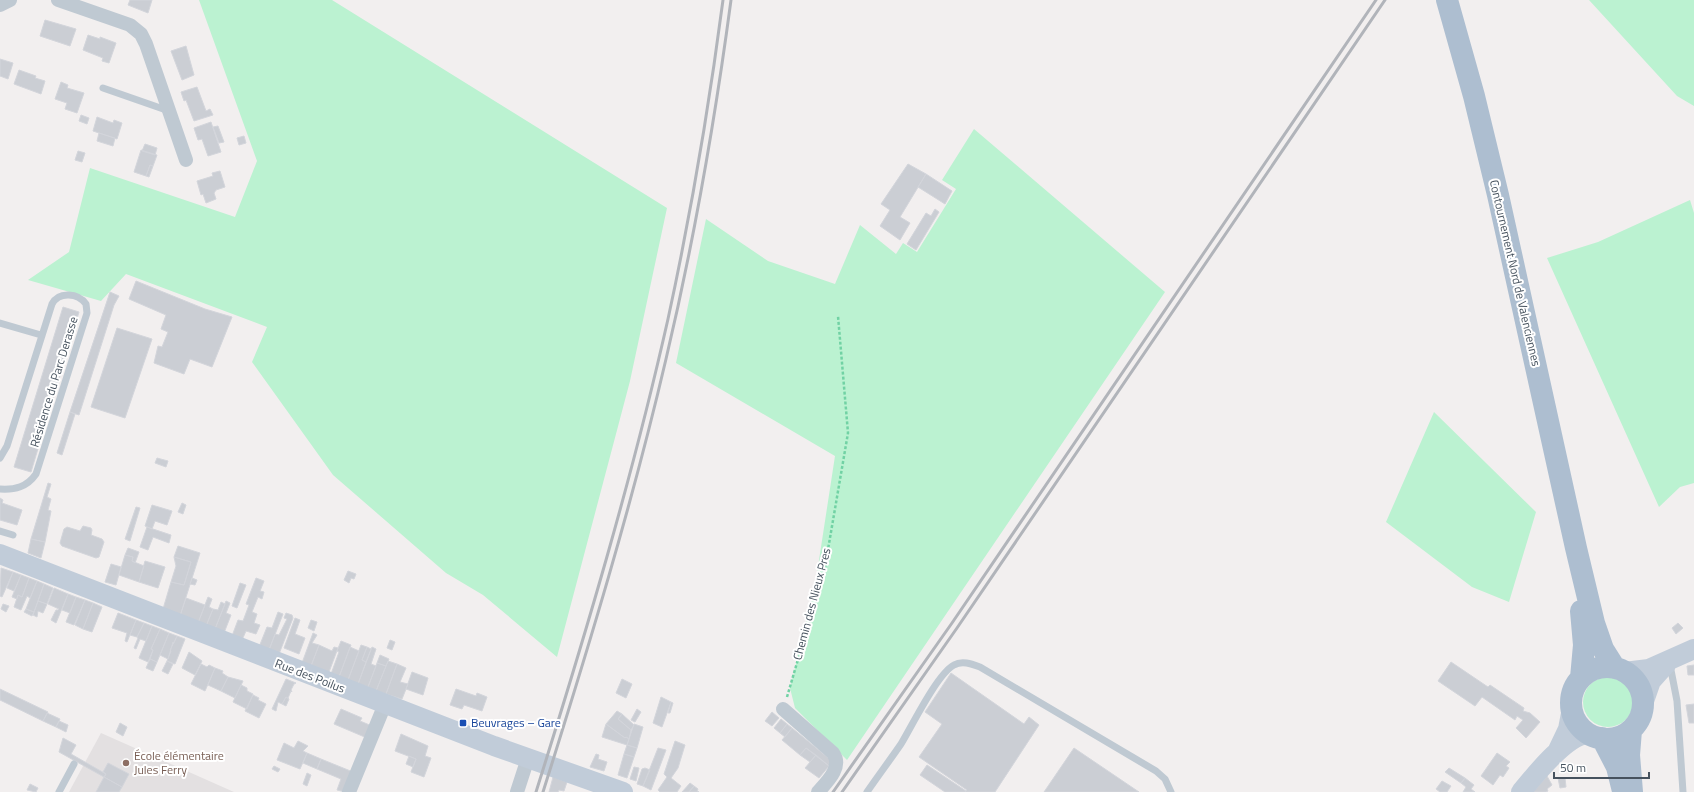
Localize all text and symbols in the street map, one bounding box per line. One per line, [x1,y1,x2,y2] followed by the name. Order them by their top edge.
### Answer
[1485,178,1546,368] street label: Contournement Nord de Valenciennes
[25,314,82,450] street label: Résidence du Parc Derasse
[787,545,836,662] street label: Chemin des Nieux Pres
[272,653,348,698] street label: Rue des Poilus
[471,713,561,732] place label: Beuvrages – Gare
[458,718,468,728] marker: Beuvrages – Gare
[134,746,224,779] place label: École élémentaire Jules Ferry
[1554,754,1649,780] scale bar
[121,758,131,768] marker: École élémentaire Jules Ferry
[1560,758,1586,777] text: 50 m

